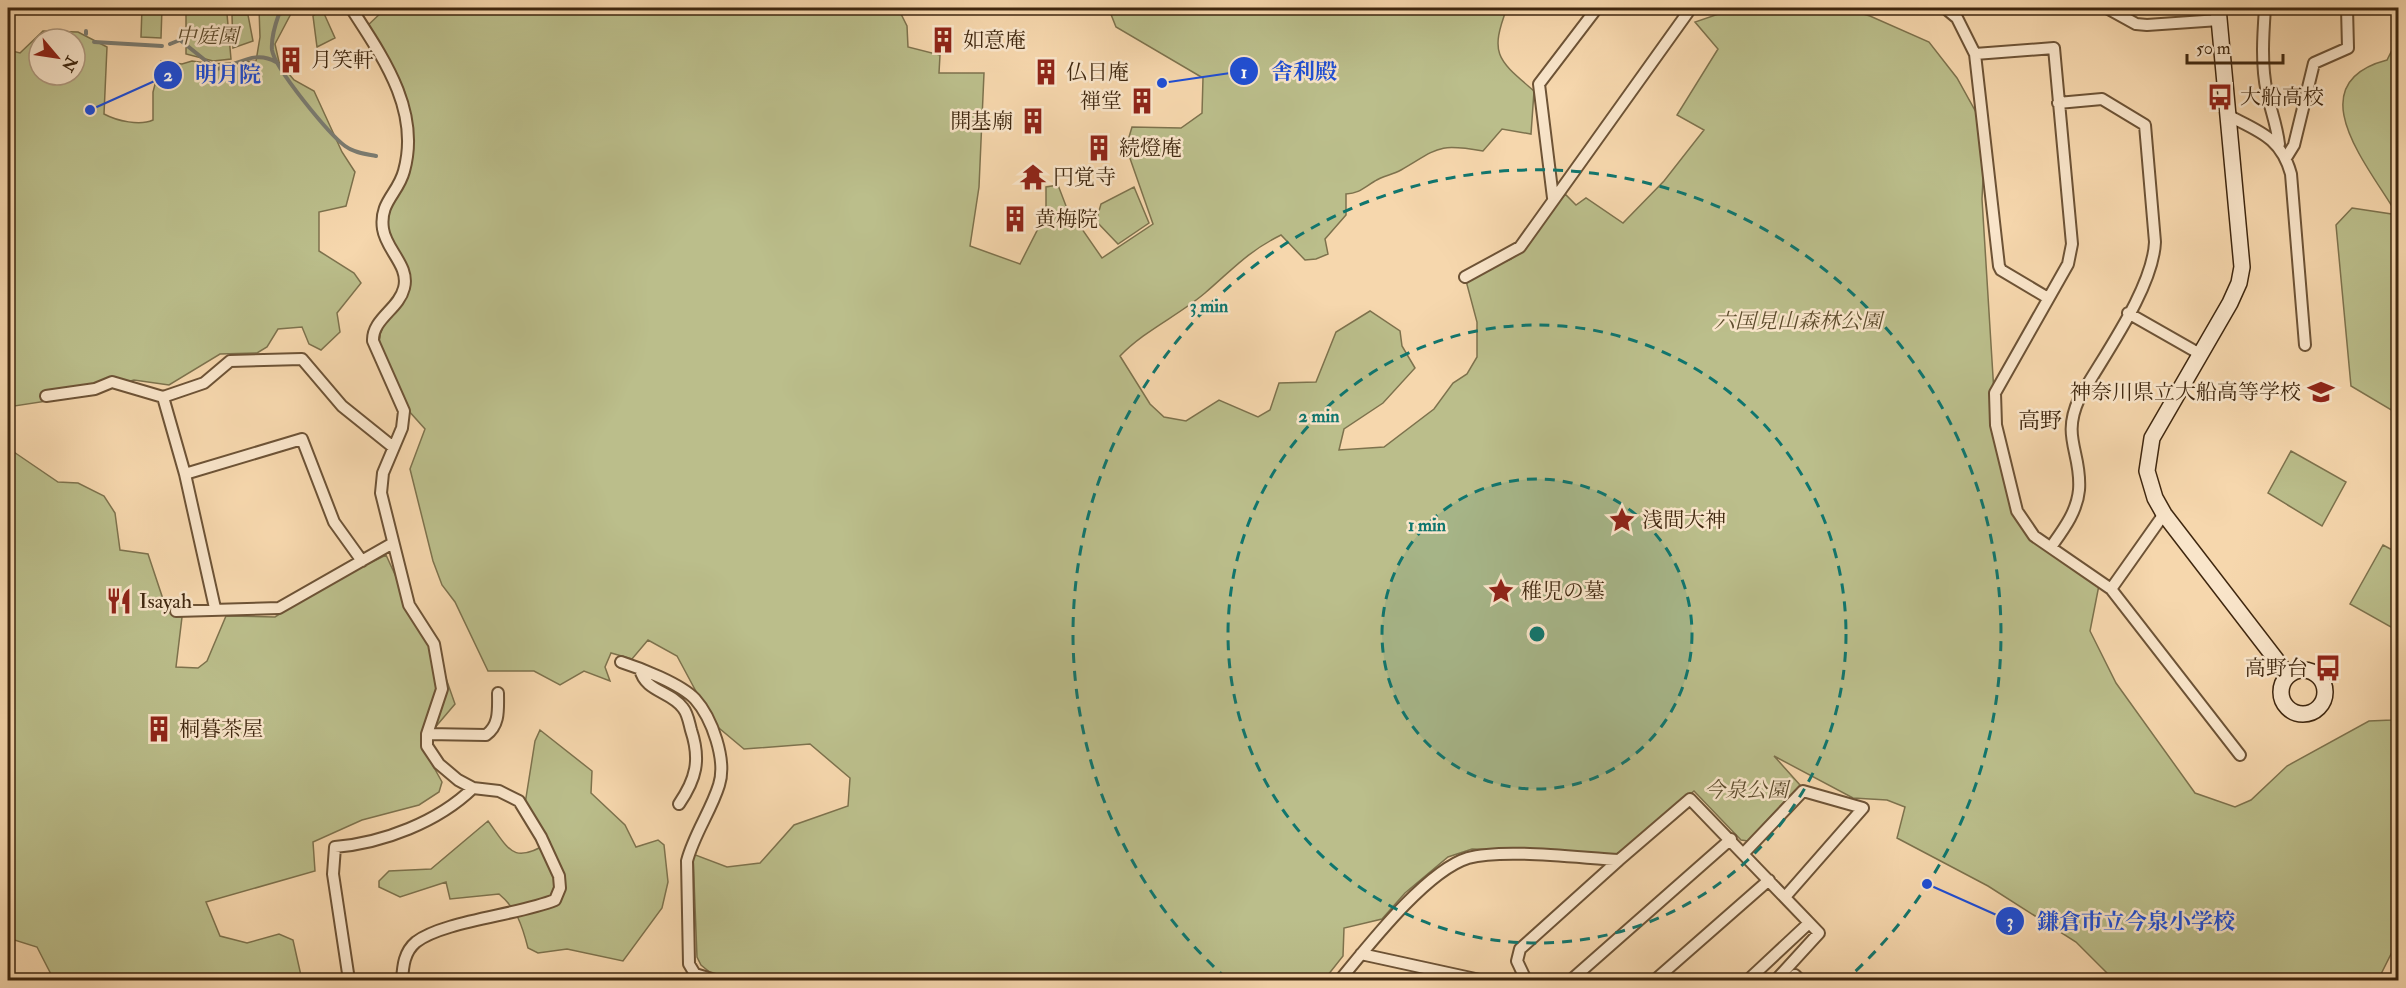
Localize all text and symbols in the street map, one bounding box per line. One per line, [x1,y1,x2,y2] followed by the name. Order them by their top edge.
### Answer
[176,23,241,50] park label: 中庭園
[928,25,958,55] building icon: 如意庵
[27,27,87,87] north arrow
[963,27,1026,54] place label: 如意庵
[2187,27,2283,65] scale bar
[2196,37,2231,60] text: 50 m
[276,45,306,75] building icon: 月笑軒
[311,47,374,74] place label: 月笑軒
[1229,51,1349,91] callout: 舎利殿
[57,52,82,75] text: N
[153,55,273,95] callout: 明月院
[1031,57,1061,87] building icon: 仏日庵
[1271,58,1337,86] text: 舎利殿
[1066,59,1129,86] place label: 仏日庵
[195,61,261,89] text: 明月院
[1241,61,1247,84] text: 1
[163,64,173,87] text: 2
[2205,82,2235,112] bus stop icon: 大船高校
[2240,84,2324,111] place label: 大船高校
[1127,86,1157,116] building icon: 禅堂
[1080,88,1122,115] place label: 禅堂
[1018,106,1048,136] building icon: 開基廟
[950,108,1013,135] place label: 開基廟
[1084,133,1114,163] building icon: 続燈庵
[1119,135,1182,162] place label: 続燈庵
[1018,162,1048,192] temple icon: 円覚寺
[1053,164,1116,191] place label: 円覚寺
[1000,204,1030,234] building icon: 黄梅院
[1035,206,1098,233] place label: 黄梅院
[1190,295,1229,318] text: 3 min
[1714,308,1885,335] park label: 六国見山森林公園
[2306,377,2336,407] school or university icon: 神奈川県立大船高等学校
[2070,379,2301,406] place label: 神奈川県立大船高等学校
[1299,405,1340,428] text: 2 min
[2018,407,2062,435] district label: 高野
[1607,505,1637,535] place icon: 浅間大神
[1642,507,1726,534] place label: 浅間大神
[1408,514,1447,537] text: 1 min
[1486,576,1516,606] place icon: 稚児の墓
[1521,578,1605,605] place label: 稚児の墓
[104,586,134,616] restaurant icon: Isayah
[139,588,192,615] place label: Isayah
[1527,624,1547,644] centre of rings
[2313,653,2343,683] bus stop icon: 高野台
[2245,655,2308,682] place label: 高野台
[144,714,174,744] building icon: 桐暮茶屋
[179,716,263,743] place label: 桐暮茶屋
[1704,777,1791,804] park label: 今泉公園
[1995,901,2247,941] callout: 鎌倉市立今泉小学校
[2037,908,2235,936] text: 鎌倉市立今泉小学校
[2007,910,2014,933] text: 3

